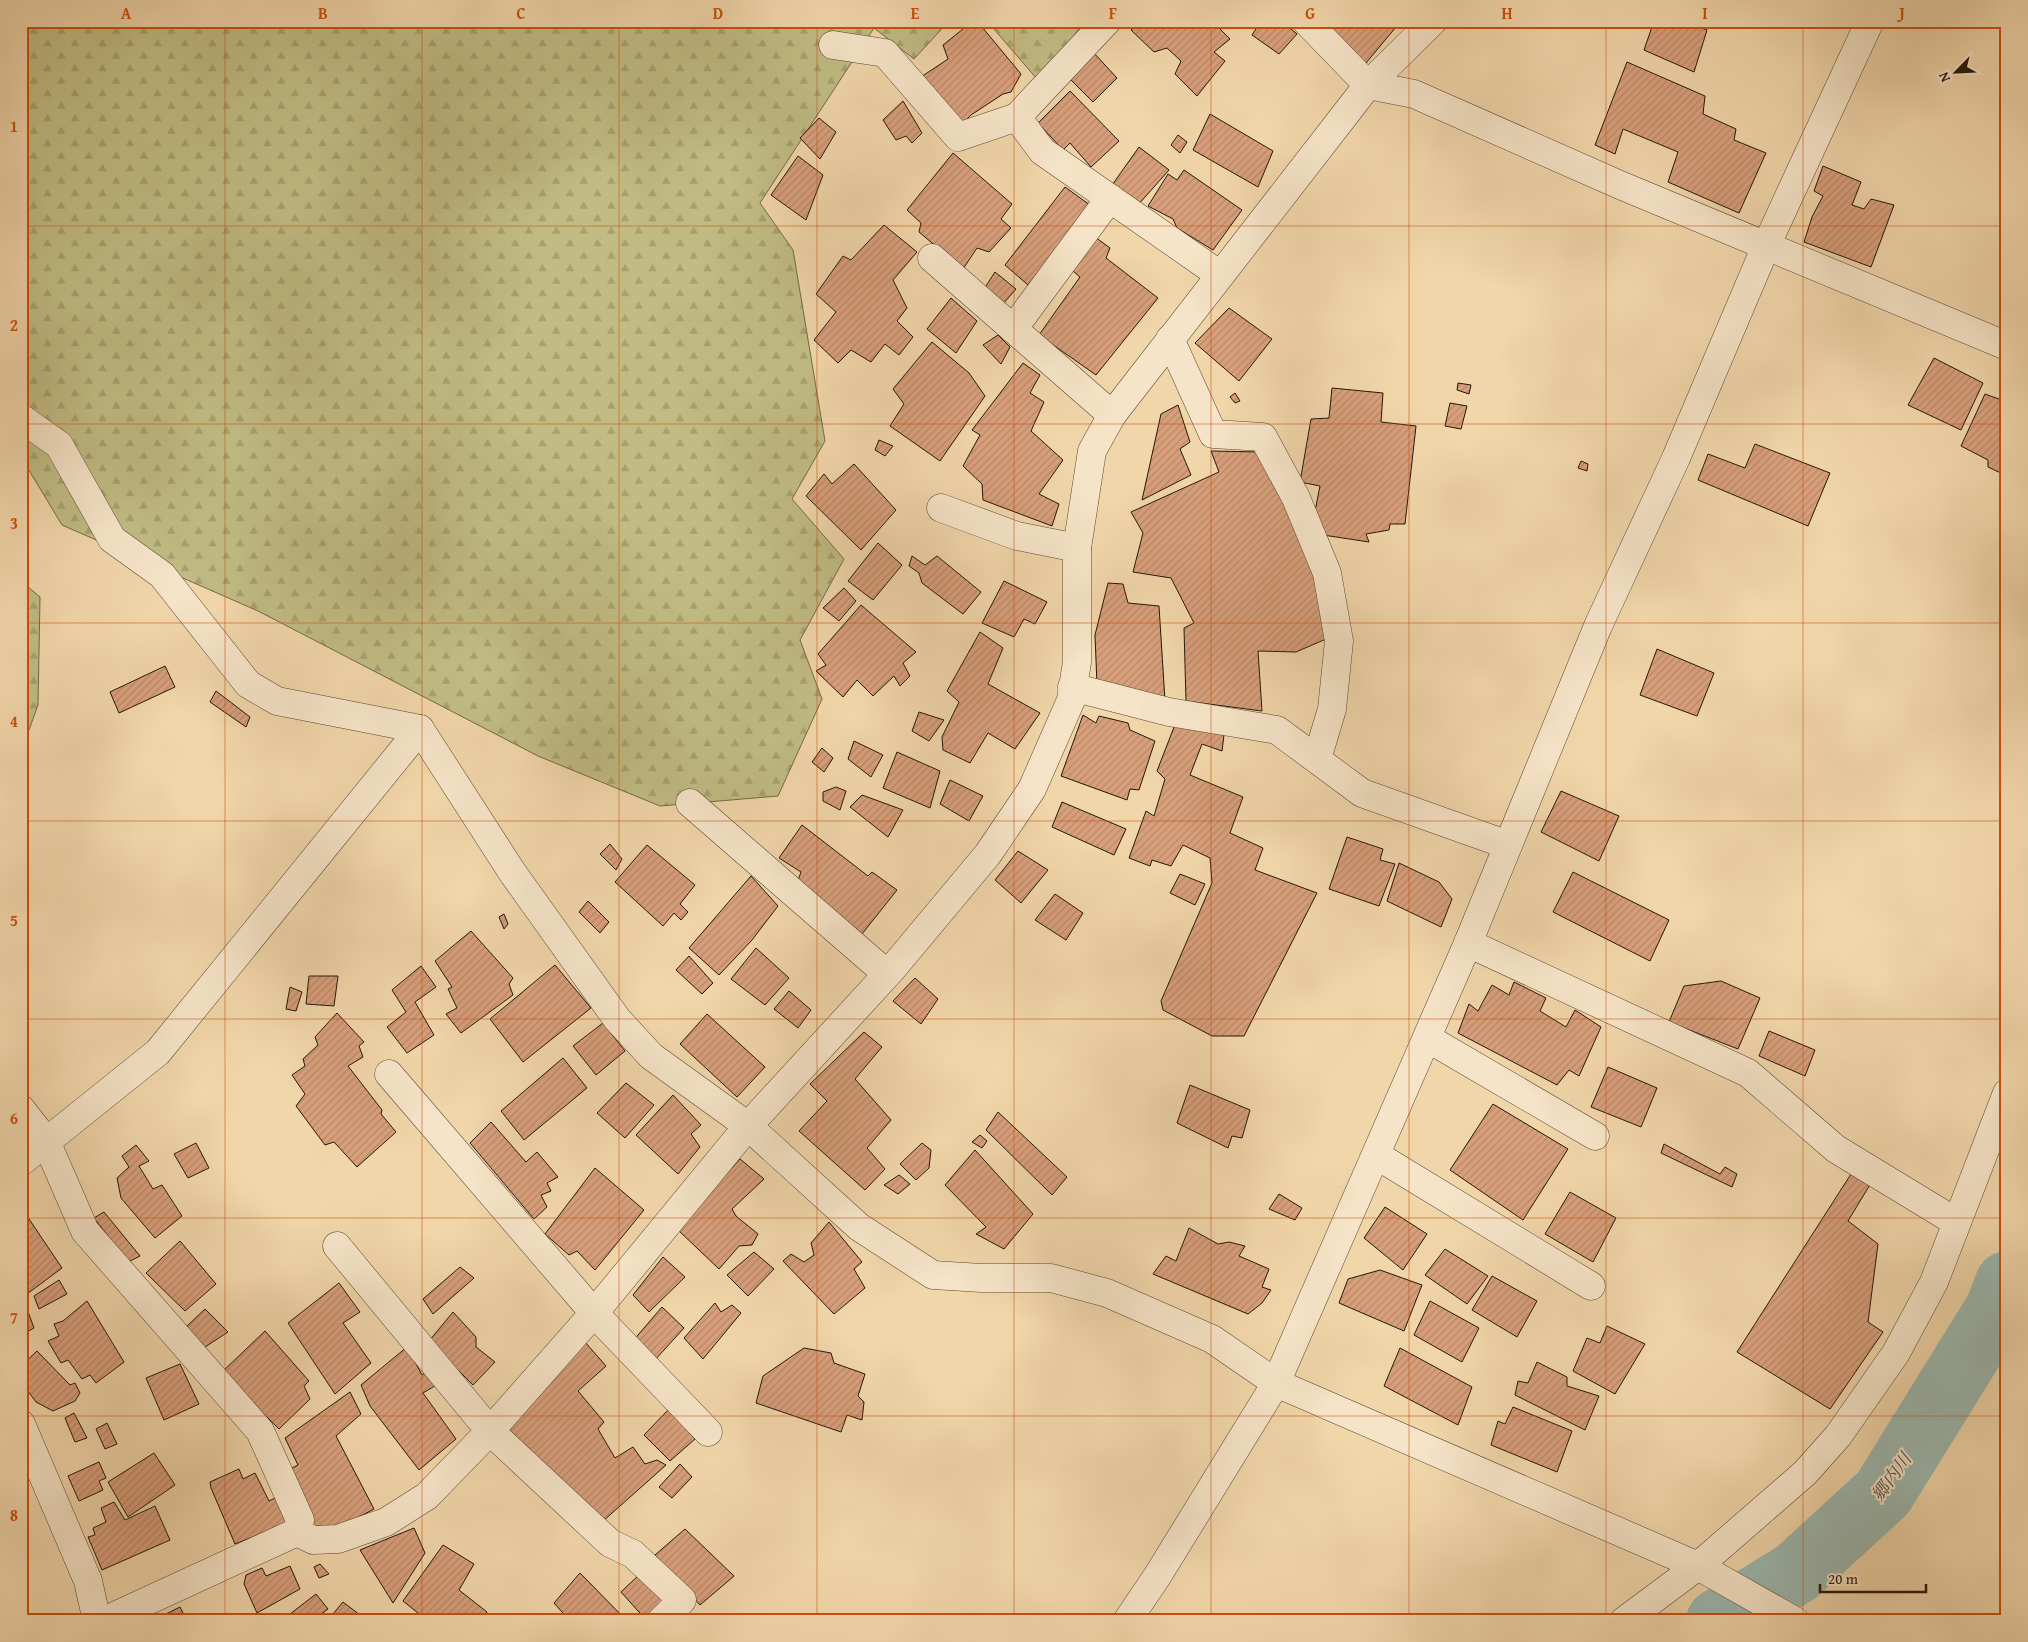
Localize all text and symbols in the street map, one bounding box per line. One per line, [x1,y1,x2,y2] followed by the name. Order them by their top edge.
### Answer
[121,1,132,25] text: A
[318,1,328,25] text: B
[516,1,526,25] text: C
[713,1,723,25] text: D
[911,1,920,25] text: E
[1109,1,1117,25] text: F
[1305,1,1315,25] text: G
[1501,1,1513,25] text: H
[1702,1,1708,25] text: I
[1896,1,1905,25] text: J
[1930,48,1980,98] north arrow
[1933,68,1955,86] text: N
[10,114,18,138] text: 1
[10,313,18,337] text: 2
[10,511,18,535] text: 3
[10,709,18,733] text: 4
[10,908,18,932] text: 5
[10,1106,18,1130] text: 6
[10,1305,18,1329] text: 7
[1864,1446,1919,1507] water label: 郷内川
[10,1503,18,1527] text: 8
[1820,1562,1927,1594] scale bar
[1828,1568,1859,1589] text: 20 m

